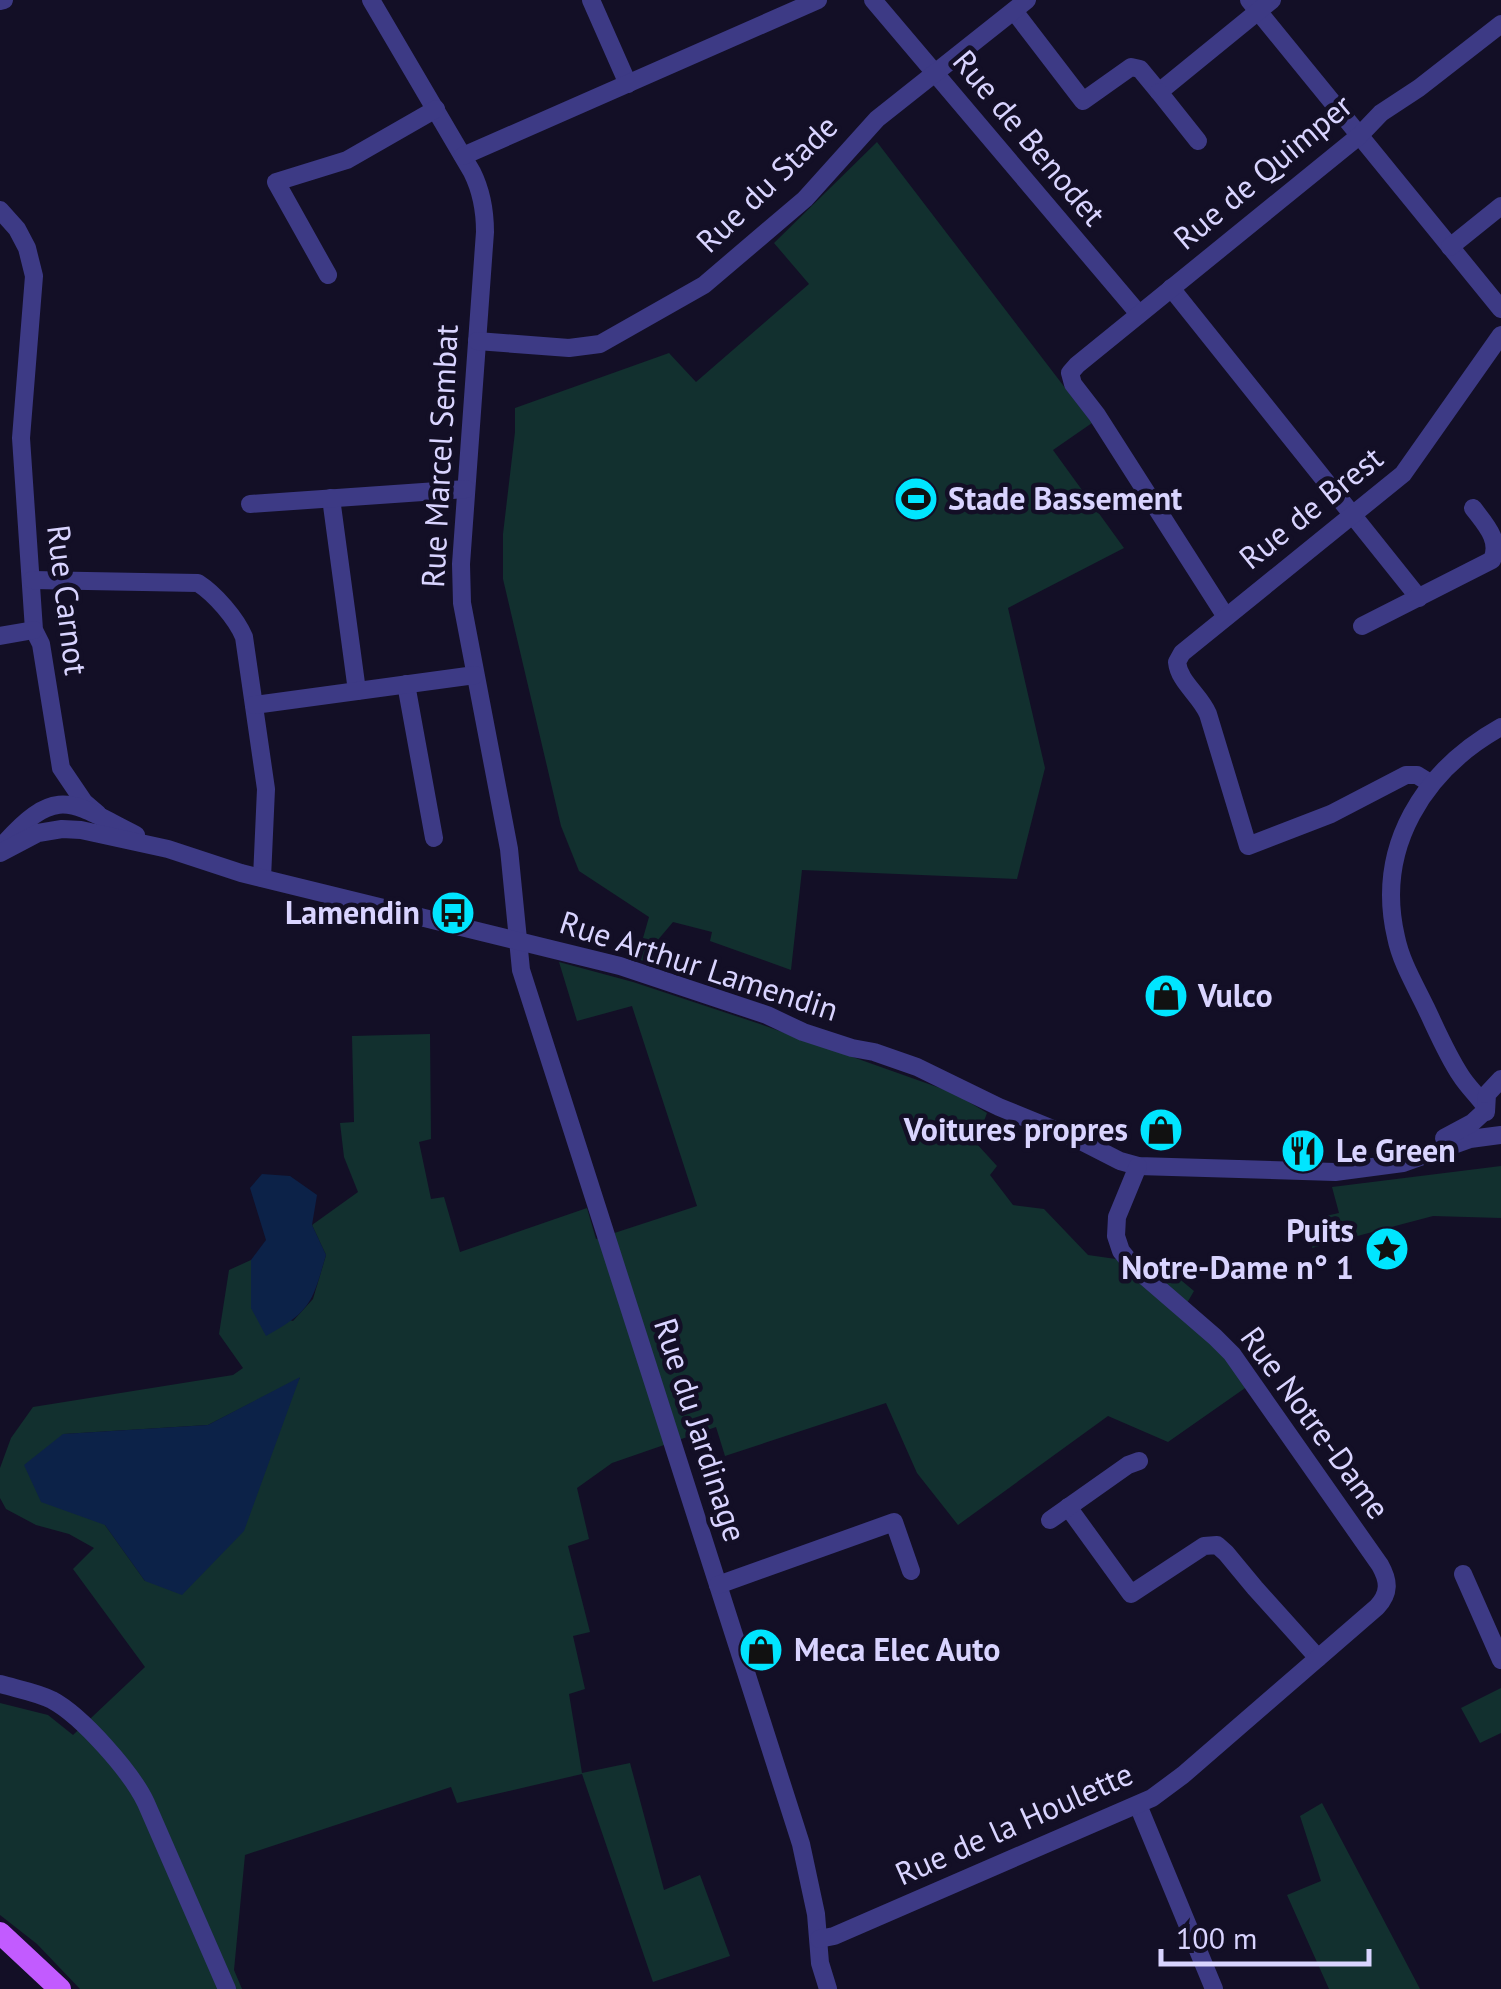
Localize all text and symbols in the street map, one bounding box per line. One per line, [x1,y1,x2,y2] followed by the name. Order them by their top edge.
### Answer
[944,41,1116,234] street label: Rue de Benodet
[1164,84,1361,258] street label: Rue de Quimper
[687,105,846,261] street label: Rue du Stade
[411,323,467,589] street label: Rue Marcel Sembat
[1230,436,1391,578] street label: Rue de Brest
[893,476,939,522] sports icon: Stade Bassement
[948,477,1183,519] place label: Stade Bassement
[38,522,98,677] street label: Rue Carnot
[430,890,476,936] bus stop icon: Lamendin
[285,891,420,933] place label: Lamendin
[555,900,844,1030] street label: Rue Arthur Lamendin
[1143,973,1189,1019] shop icon: Vulco
[1197,974,1273,1016] place label: Vulco
[1138,1107,1184,1153] shop icon: Voitures propres
[903,1108,1128,1150] place label: Voitures propres
[1280,1128,1326,1174] restaurant icon: Le Green
[1336,1129,1456,1171] place label: Le Green
[1121,1209,1354,1288] place label: Puits Notre-Dame n° 1
[1364,1226,1410,1272] place icon: Puits Notre-Dame n° 1
[645,1313,757,1547] street label: Rue du Jardinage
[1232,1318,1400,1527] street label: Rue Notre-Dame
[738,1627,784,1673] shop icon: Meca Elec Auto
[794,1628,1000,1670] place label: Meca Elec Auto
[888,1752,1139,1894] street label: Rue de la Houlette
[1161,1904,1368,1966] scale bar
[1176,1918,1257,1957] text: 100 m

